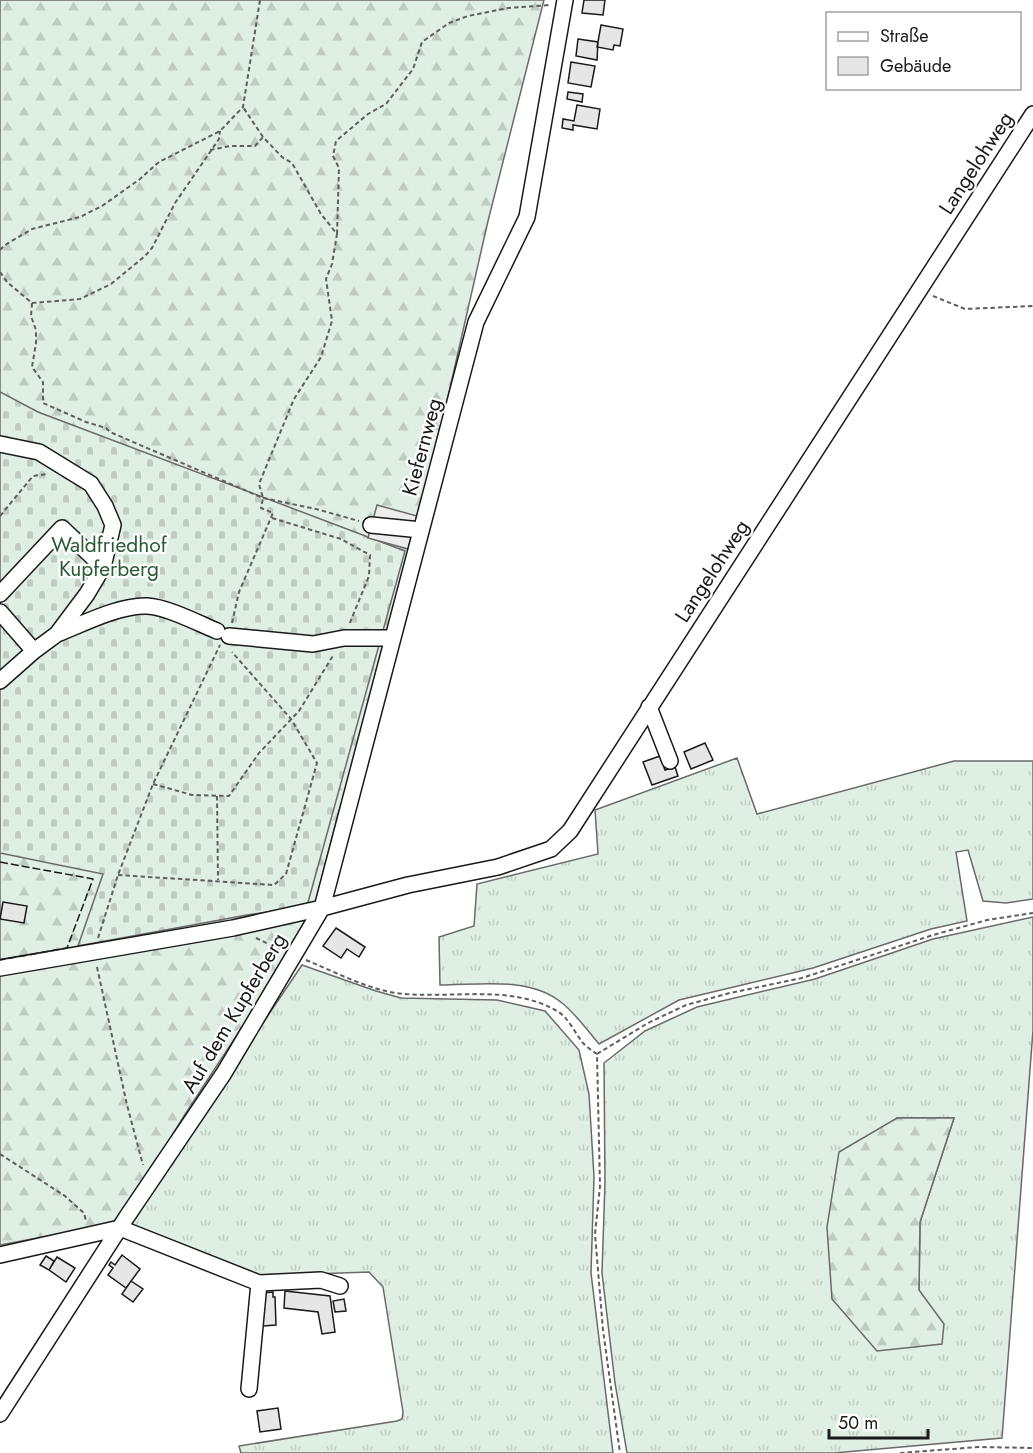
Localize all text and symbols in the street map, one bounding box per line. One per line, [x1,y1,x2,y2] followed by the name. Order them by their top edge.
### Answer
[826,12,1021,90] legend
[880,23,928,49] text: Straße
[880,53,951,79] text: Gebäude
[931,106,1021,220] street label: Langelohweg
[395,395,449,499] street label: Kiefernweg
[667,514,757,628] street label: Langelohweg
[51,530,168,584] park label: Waldfriedhof Kupferberg
[174,927,294,1099] street label: Auf dem Kupferberg
[829,1402,928,1440] scale bar
[838,1410,878,1436] text: 50 m

